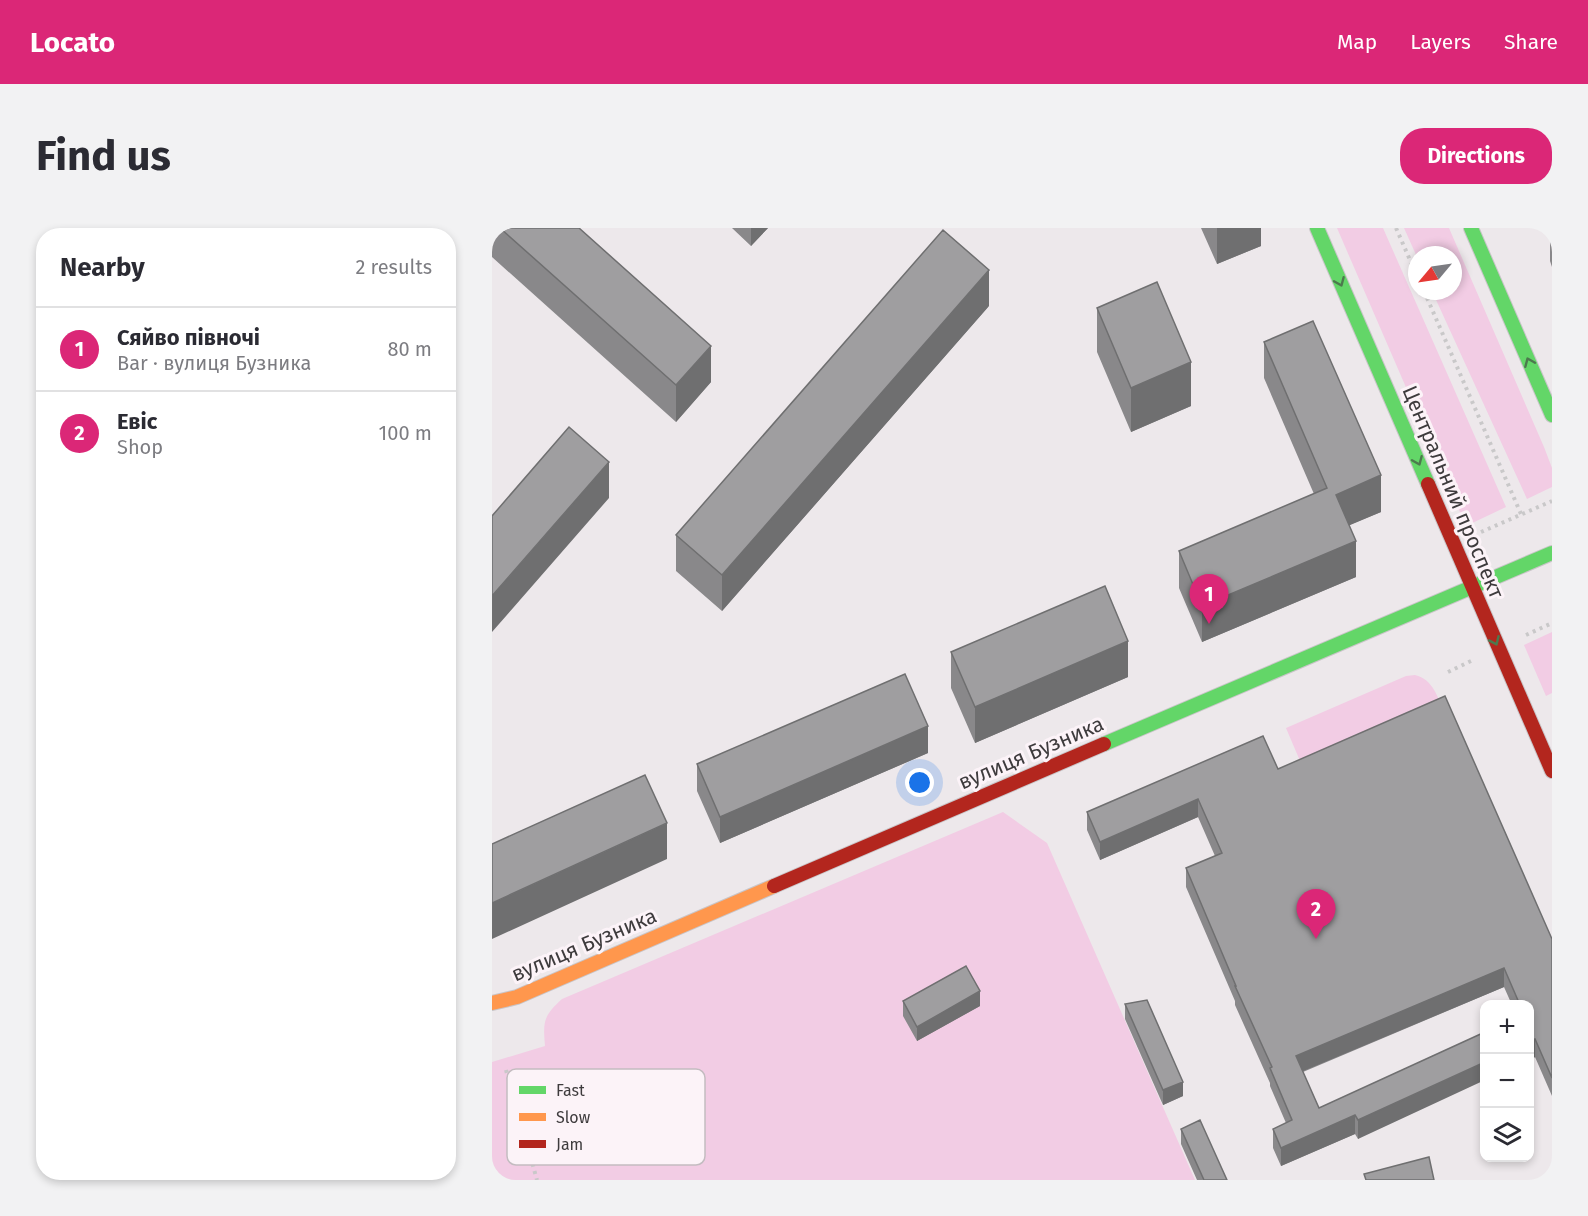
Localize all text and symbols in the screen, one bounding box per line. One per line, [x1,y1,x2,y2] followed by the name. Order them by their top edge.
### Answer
[30,26,115,59] text: Locato
[1337,29,1377,55] text: Map
[1410,29,1471,55] text: Layers
[1504,29,1558,55] text: Share
[1400,128,1552,184] button: Directions
[36,131,171,181] text: Find us
[1408,246,1462,300] north arrow
[60,252,145,283] text: Nearby
[355,255,432,279] text: 2 results
[1333,275,1345,286] one-way arrow
[117,324,260,351] text: Сяйво півночі
[75,337,84,361] text: 1
[387,337,432,361] text: 80 m
[117,351,311,375] text: Bar · вулиця Бузника
[1524,357,1536,368] one-way arrow
[1396,382,1510,603] street label: Центральний проспект
[117,408,157,435] text: Евіс
[74,421,85,445] text: 2
[379,421,432,445] text: 100 m
[117,435,163,459] text: Shop
[1410,454,1422,465] one-way arrow
[1190,574,1228,624] pin: 1
[1488,635,1500,646] one-way arrow
[954,711,1108,795] street label: вулиця Бузника
[905,768,934,797] your location
[1296,890,1336,939] pin: 2
[507,903,661,987] street label: вулиця Бузника
[1480,1000,1534,1162] map controls
[1480,1000,1534,1054] button: +
[1480,1054,1534,1108] button: −
[507,1069,705,1165] legend
[556,1081,585,1100] text: Fast
[556,1108,591,1127] text: Slow
[1480,1108,1534,1162] button: layers
[556,1135,583,1154] text: Jam

